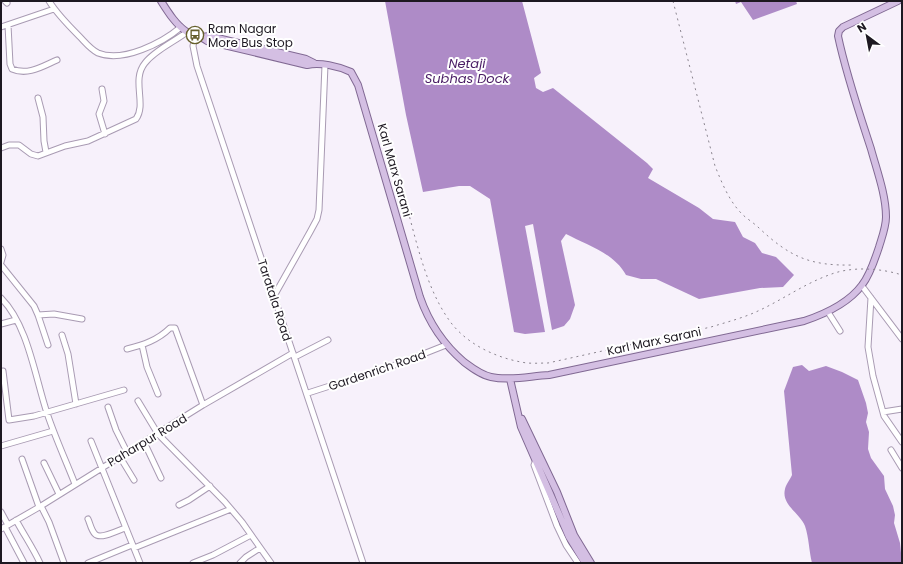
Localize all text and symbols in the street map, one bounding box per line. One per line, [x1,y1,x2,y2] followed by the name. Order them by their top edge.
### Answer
[847,16,887,56] north arrow
[854,19,869,36] text: N
[208,20,293,51] place label: Ram Nagar More Bus Stop
[185,25,205,45] bus stop icon: Ram Nagar More Bus Stop
[425,54,511,88] water label: Netaji Subhas Dock
[374,121,416,219] street label: Karl Marx Sarani
[254,257,296,343] street label: Taratala Road
[605,323,703,359] street label: Karl Marx Sarani
[326,345,428,395] street label: Gardenrich Road
[104,410,190,470] street label: Paharpur Road

